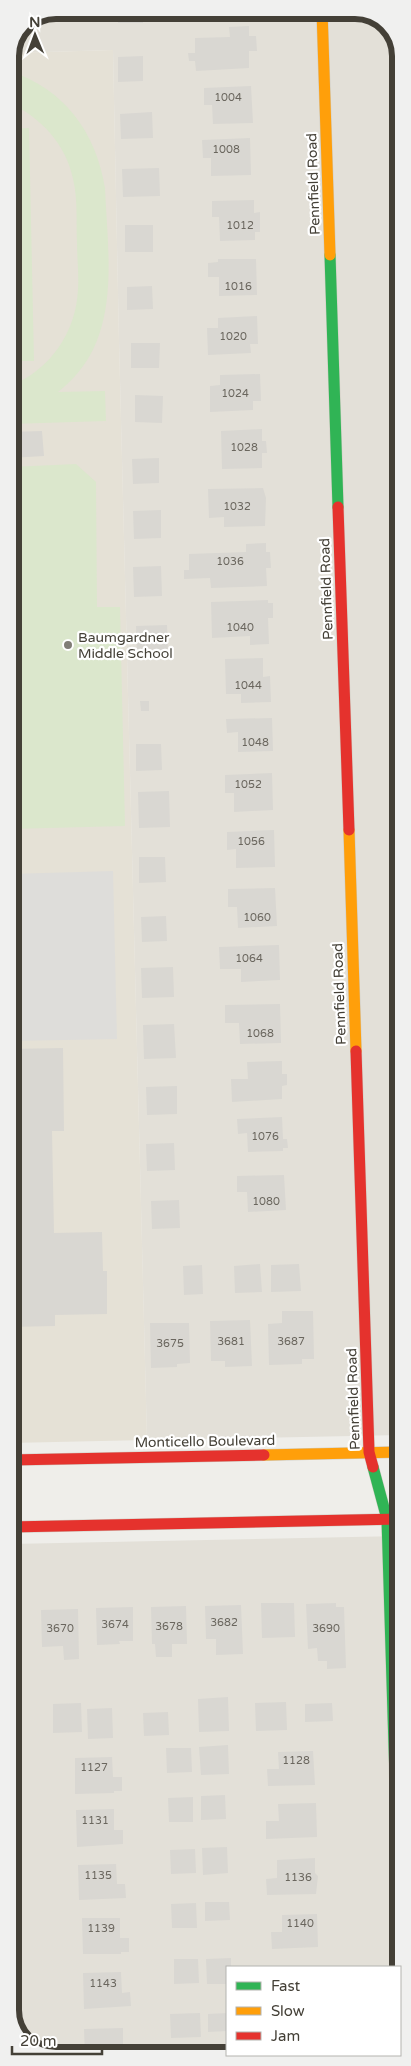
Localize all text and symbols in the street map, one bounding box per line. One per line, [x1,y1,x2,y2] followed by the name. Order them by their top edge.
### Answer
[10,10,60,60] north arrow
[29,14,41,31] text: N
[214,91,242,104] house number: 1004
[303,133,324,235] street label: Pennfield Road
[212,143,240,156] house number: 1008
[226,219,254,232] house number: 1012
[224,280,252,293] house number: 1016
[219,330,247,343] house number: 1020
[221,387,249,400] house number: 1024
[230,441,258,454] house number: 1028
[223,500,251,513] house number: 1032
[316,538,337,640] street label: Pennfield Road
[216,555,244,568] house number: 1036
[226,621,254,634] house number: 1040
[78,629,173,662] place label: Baumgardner Middle School
[62,639,74,651] marker: Baumgardner Middle School
[234,679,262,692] house number: 1044
[241,736,269,749] house number: 1048
[234,778,262,791] house number: 1052
[237,835,265,848] house number: 1056
[243,911,271,924] house number: 1060
[329,943,350,1045] street label: Pennfield Road
[235,952,263,965] house number: 1064
[246,1027,274,1040] house number: 1068
[251,1130,279,1143] house number: 1076
[252,1195,280,1208] house number: 1080
[217,1335,245,1348] house number: 3681
[277,1335,305,1348] house number: 3687
[156,1337,184,1350] house number: 3675
[343,1348,364,1450] street label: Pennfield Road
[135,1432,275,1451] street label: Monticello Boulevard
[210,1616,238,1629] house number: 3682
[101,1618,129,1631] house number: 3674
[155,1620,183,1633] house number: 3678
[46,1622,74,1635] house number: 3670
[312,1622,340,1635] house number: 3690
[282,1754,310,1767] house number: 1128
[80,1761,108,1774] house number: 1127
[81,1814,109,1827] house number: 1131
[84,1869,112,1882] house number: 1135
[284,1871,312,1884] house number: 1136
[286,1917,314,1930] house number: 1140
[87,1922,115,1935] house number: 1139
[226,1966,401,2056] legend
[89,1977,117,1990] house number: 1143
[271,1977,301,1995] text: Fast
[271,2002,305,2020] text: Slow
[12,2024,102,2056] scale bar
[271,2027,300,2045] text: Jam
[20,2032,57,2050] text: 20 m

